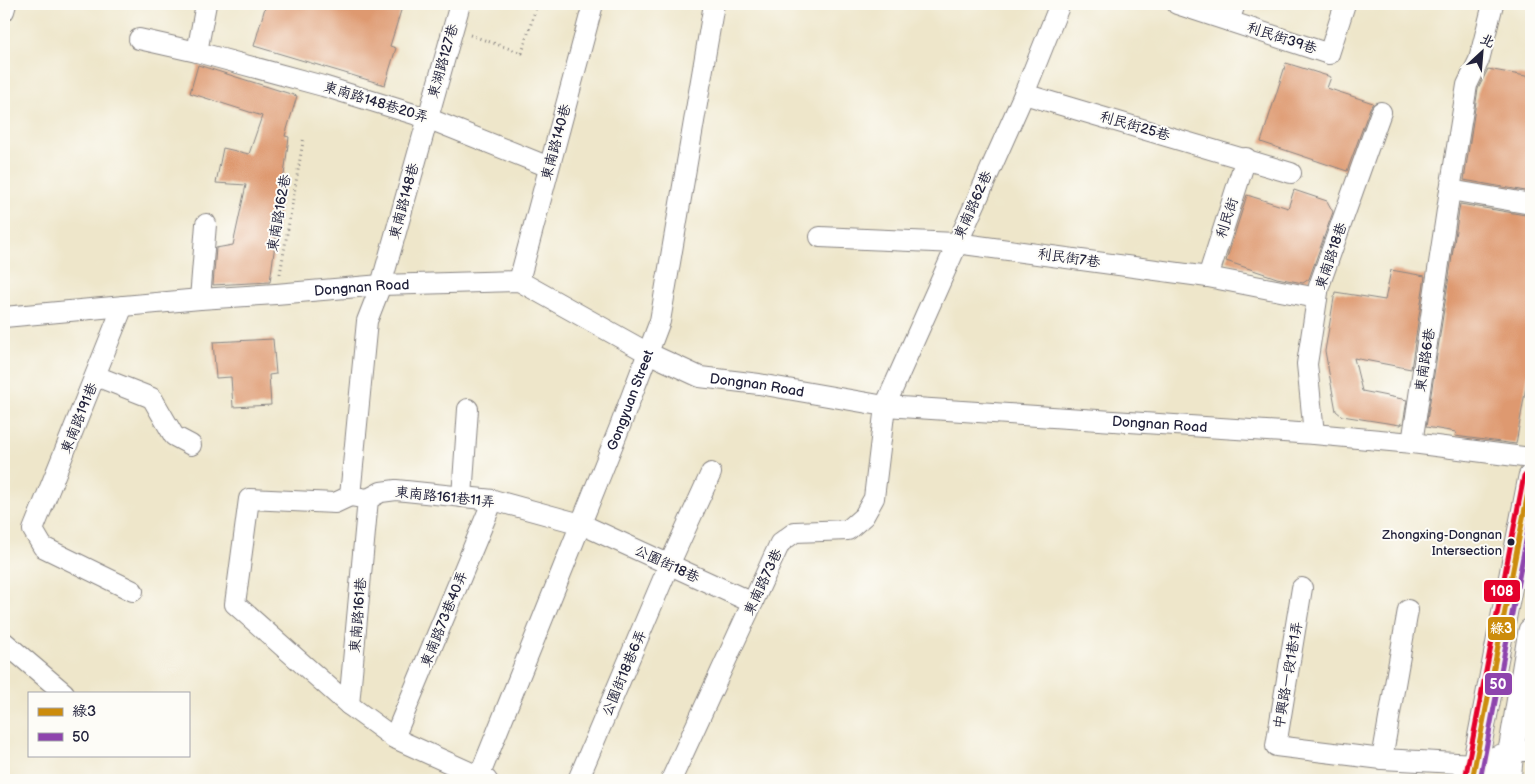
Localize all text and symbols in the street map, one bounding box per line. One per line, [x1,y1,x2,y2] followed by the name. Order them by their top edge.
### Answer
[1245,19,1320,58] street label: 利民街39巷
[424,21,462,100] street label: 東湖路127巷
[1458,28,1508,78] north arrow
[1477,30,1497,51] text: 北
[322,78,430,126] street label: 東南路148巷20弄
[538,101,575,182] street label: 東南路140巷
[1098,108,1173,144] street label: 利民街25巷
[386,160,423,241] street label: 東南路148巷
[950,167,996,242] street label: 東南路62巷
[264,172,294,253] street label: 東南路162巷
[1212,195,1242,241] street label: 利民街
[1312,219,1351,292] street label: 東南路18巷
[1037,245,1102,271] street label: 利民街7巷
[313,276,410,299] street label: Dongnan Road
[1412,326,1439,393] street label: 東南路6巷
[603,347,657,453] street label: Gongyuan Street
[709,370,806,400] street label: Dongnan Road
[57,379,101,456] street label: 東南路191巷
[1112,412,1208,436] street label: Dongnan Road
[394,483,496,511] street label: 東南路161巷11弄
[1381,527,1502,559] place label: Zhongxing-Dongnan Intersection
[1506,537,1516,547] marker: Zhongxing-Dongnan Intersection
[632,542,703,587] street label: 公園街18巷
[740,545,786,618] street label: 東南路73巷
[417,568,471,670] street label: 東南路73巷40弄
[346,576,370,653] street label: 東南路161巷
[1483,579,1521,603] line badge: 108
[1490,583,1514,600] text: 108
[1487,616,1516,641] line badge: 綠3
[1270,620,1306,730] street label: 中興路一段1巷1弄
[1490,620,1512,637] text: 綠3
[598,627,650,719] street label: 公園街18巷6弄
[1484,672,1513,696] line badge: 50
[1490,676,1507,693] text: 50
[28,692,190,756] legend
[72,702,96,721] text: 綠3
[72,728,90,747] text: 50

